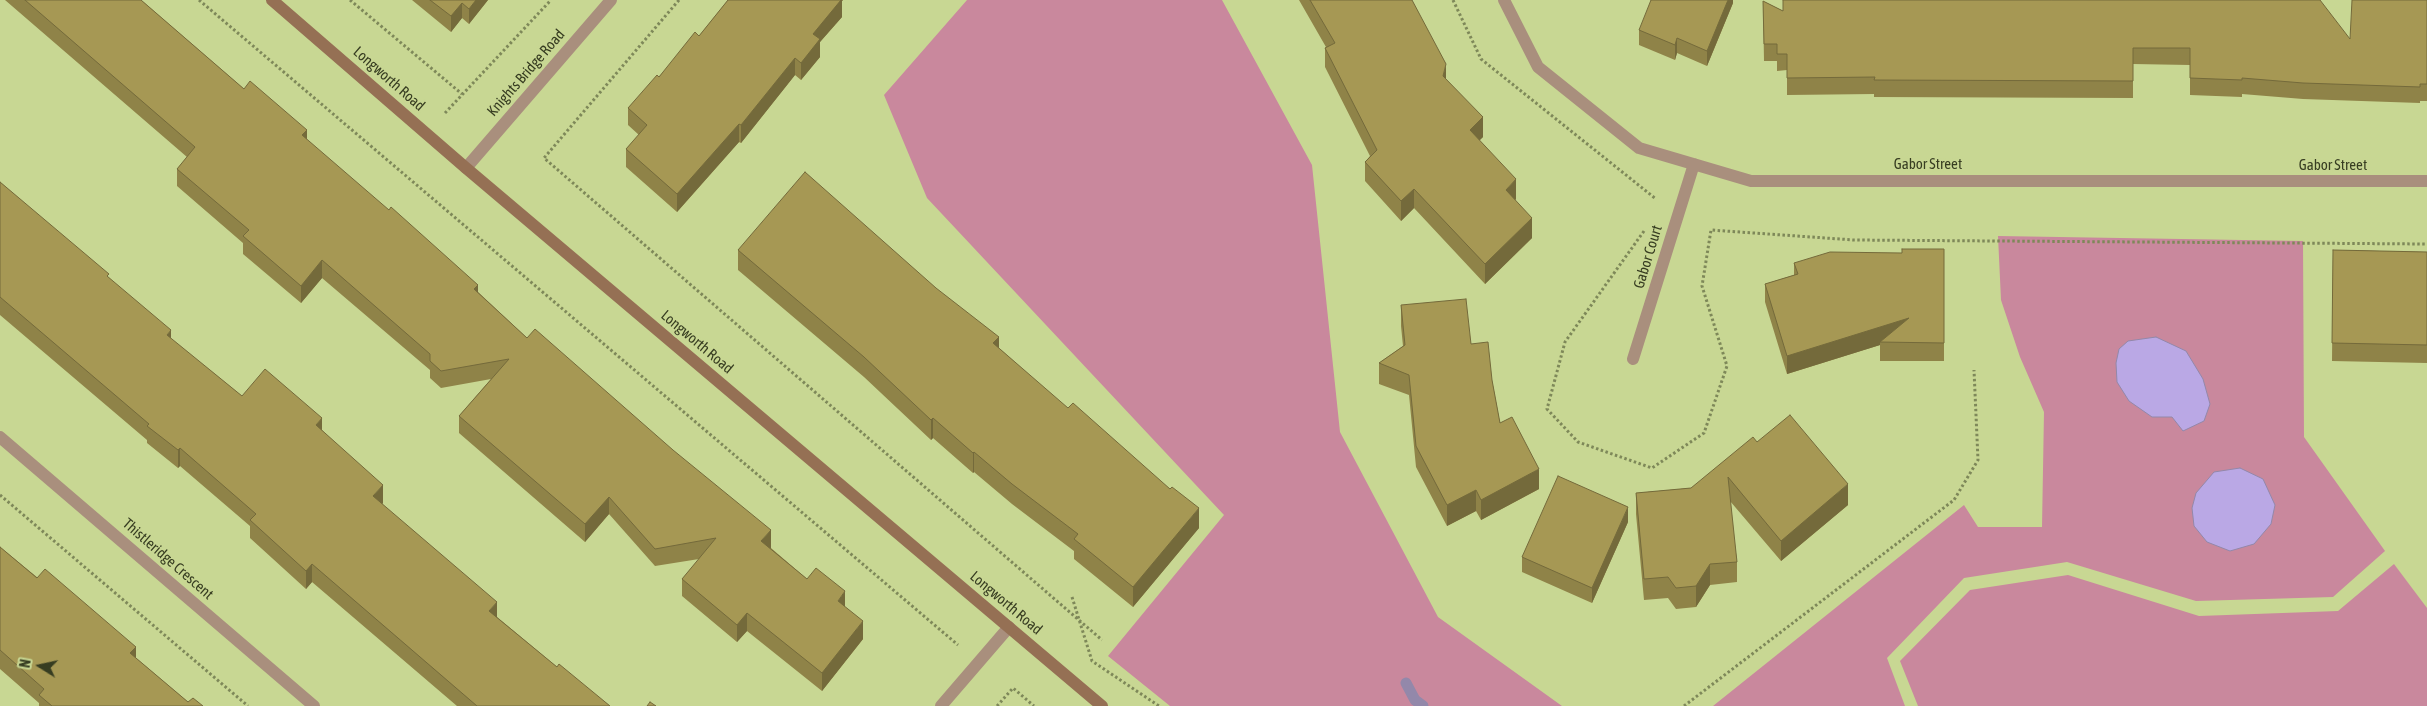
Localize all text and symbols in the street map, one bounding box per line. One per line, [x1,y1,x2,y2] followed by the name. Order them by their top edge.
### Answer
[483,26,569,120] street label: Knights Bridge Road
[350,43,428,115] street label: Longworth Road
[1894,155,1962,173] street label: Gabor Street
[2299,156,2367,174] street label: Gabor Street
[1630,223,1666,291] street label: Gabor Court
[657,307,737,377] street label: Longworth Road
[119,515,217,603] street label: Thistleridge Crescent
[966,568,1046,638] street label: Longworth Road
[15,641,65,691] north arrow
[17,658,34,669] text: N

